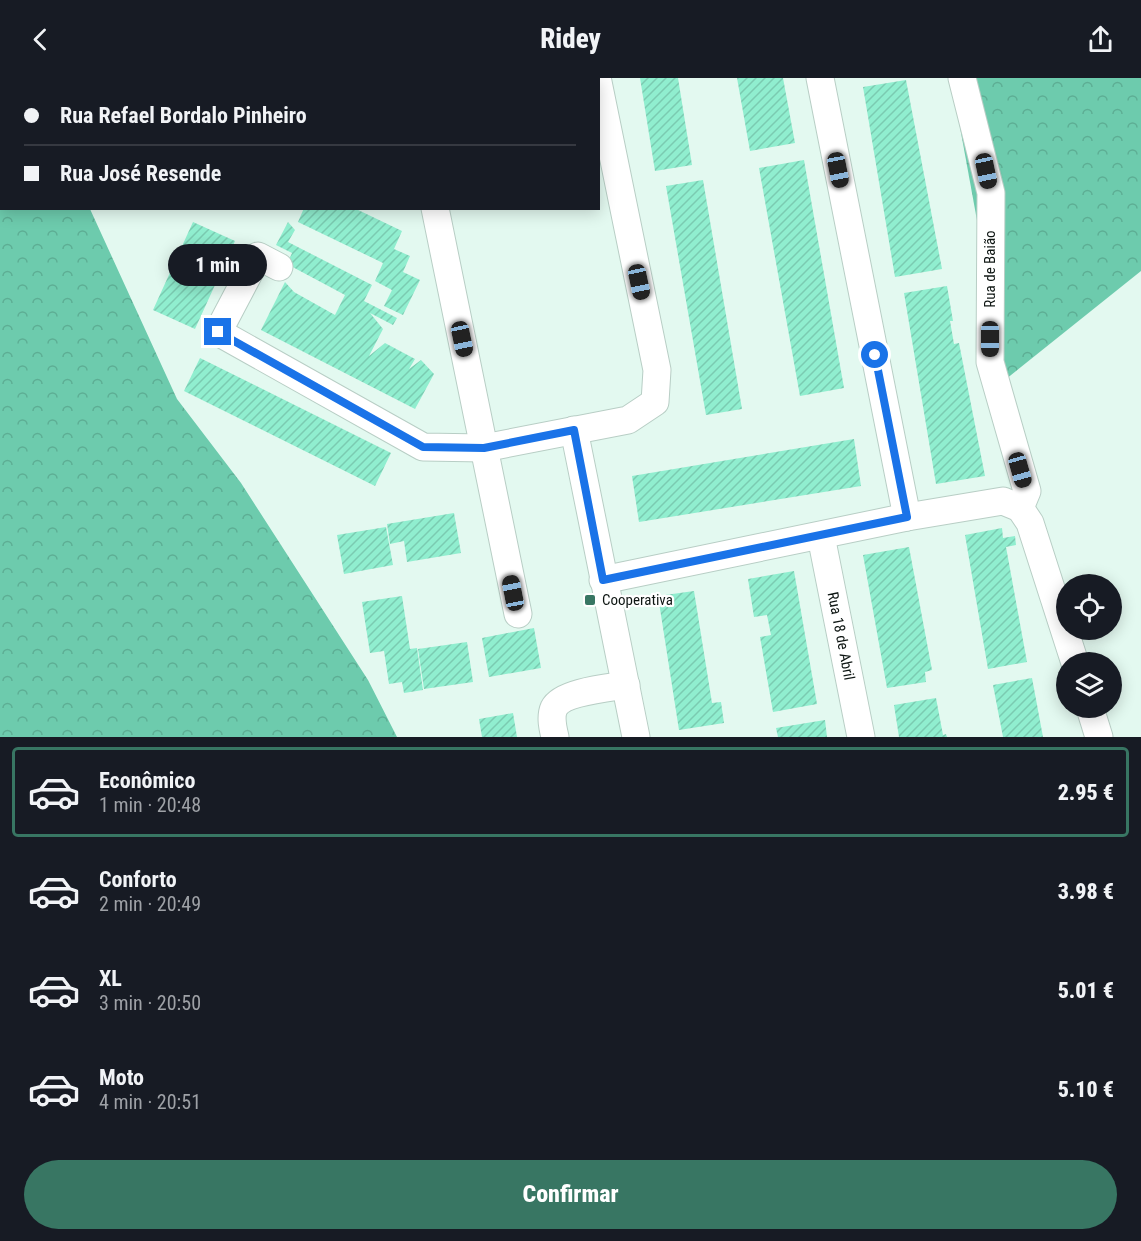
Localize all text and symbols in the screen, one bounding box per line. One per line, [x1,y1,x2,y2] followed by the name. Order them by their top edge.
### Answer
[24,23,57,56] icon: back
[540,23,601,55] text: Ridey
[1084,23,1117,56] icon: share
[60,103,307,128] text: Rua Refael Bordalo Pinheiro
[826,151,850,189] car
[973,152,999,190] car
[60,161,221,186] text: Rua José Resende
[981,230,999,308] street label: Rua de Baião
[168,245,268,287] callout: 1 min
[195,253,240,277] text: 1 min
[626,263,652,301] car
[204,318,231,345] route end
[449,320,475,358] car
[981,321,999,357] car
[861,341,888,368] route start
[1006,450,1034,490] car
[501,574,525,612] car
[1056,574,1122,718] map controls
[1056,574,1122,640] button: locate
[824,590,858,682] street label: Rua 18 de Abril
[602,591,673,609] place label: Cooperativa
[583,593,597,607] marker: Cooperativa
[1056,652,1122,718] button: layers
[27,765,81,819] icon: car
[99,768,195,793] text: Econômico
[1058,780,1114,805] text: 2.95 €
[99,793,201,817] text: 1 min · 20:48
[27,864,81,918] icon: car
[99,867,177,892] text: Conforto
[1058,879,1114,904] text: 3.98 €
[99,892,201,916] text: 2 min · 20:49
[27,963,81,1017] icon: car
[99,966,122,991] text: XL
[1058,978,1114,1003] text: 5.01 €
[99,991,201,1015] text: 3 min · 20:50
[27,1062,81,1116] icon: car
[99,1065,144,1090] text: Moto
[1058,1077,1114,1102] text: 5.10 €
[99,1090,201,1114] text: 4 min · 20:51
[24,1160,1117,1229] button: Confirmar

